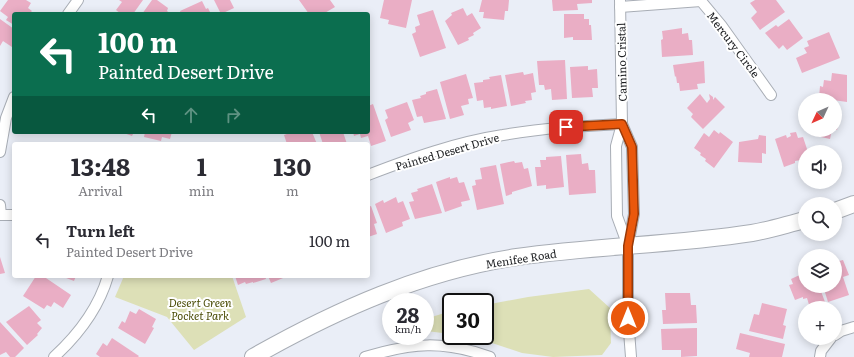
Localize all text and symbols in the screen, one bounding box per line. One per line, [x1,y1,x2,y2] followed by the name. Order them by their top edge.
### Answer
[704,8,764,81] street label: Mercury Circle
[98,20,178,62] text: 100 m
[612,22,630,102] street label: Camino Cristal
[32,28,84,80] icon: left
[98,58,274,85] text: Painted Desert Drive
[798,93,842,137] north arrow
[798,93,842,345] map controls
[138,104,160,126] icon: left
[180,104,202,126] icon: ahead
[222,104,244,126] icon: right
[549,110,583,144] pin
[555,116,577,138] icon: arrive
[393,128,501,174] street label: Painted Desert Drive
[798,145,842,189] button: sound
[71,148,130,183] text: 13:48
[197,148,207,183] text: 1
[273,148,311,183] text: 130
[78,181,123,200] text: Arrival
[189,181,214,200] text: min
[286,181,299,200] text: m
[798,197,842,241] button: search
[66,219,135,242] text: Turn left
[32,229,54,251] icon: left
[309,229,350,252] text: 100 m
[66,242,193,261] text: Painted Desert Drive
[484,244,558,272] street label: Menifee Road
[798,249,842,293] button: layers
[442,293,494,345] speed limit sign: 30
[168,294,232,323] park label: Desert Green Pocket Park
[607,297,649,339] position arrow
[397,299,419,329] text: 28
[798,301,842,345] button: +
[395,321,421,336] text: km/h

